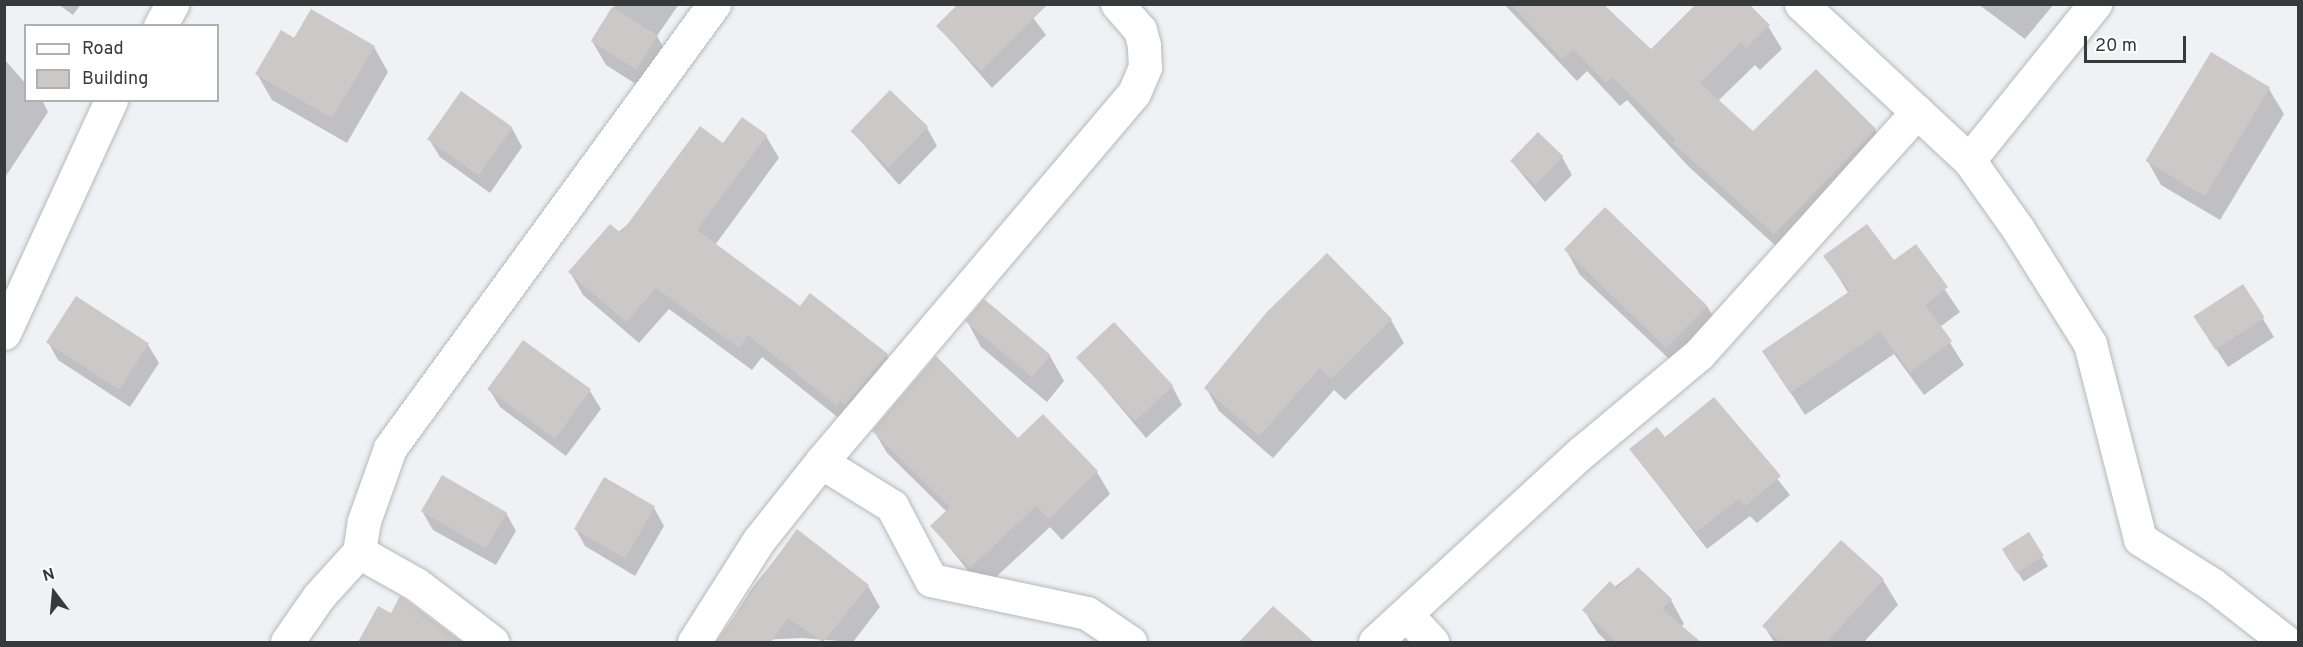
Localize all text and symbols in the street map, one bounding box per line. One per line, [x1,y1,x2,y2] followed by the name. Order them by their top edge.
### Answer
[24,24,219,102] legend
[2087,24,2189,62] scale bar
[2095,35,2137,58] text: 20 m
[82,38,124,61] text: Road
[82,68,148,91] text: Building
[24,563,84,623] north arrow
[41,564,57,587] text: N

